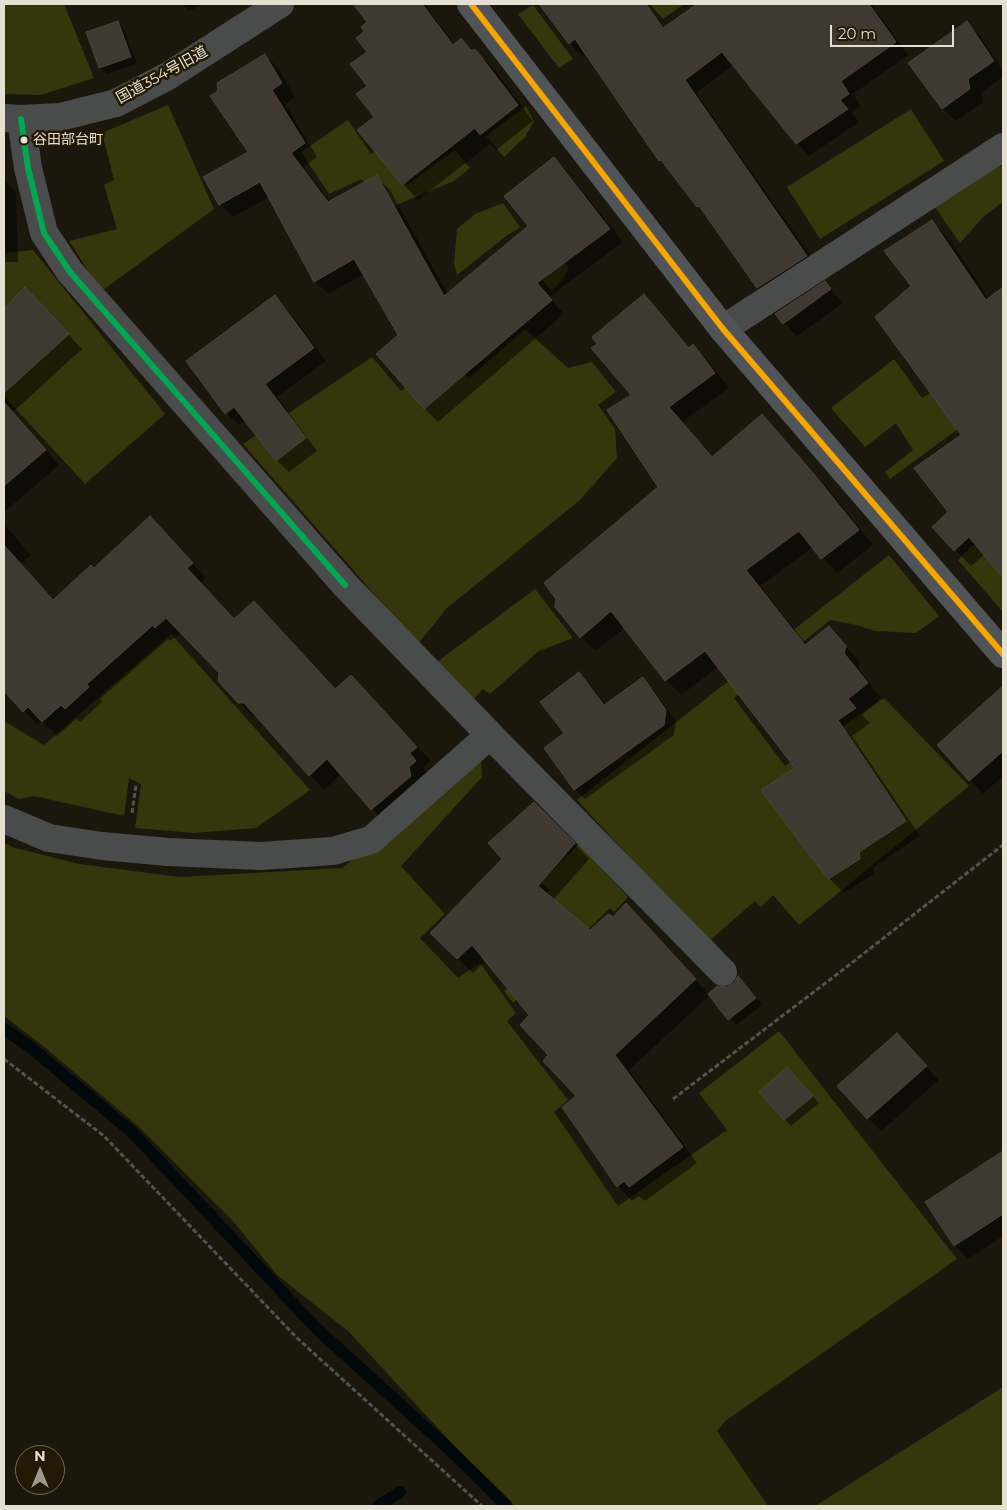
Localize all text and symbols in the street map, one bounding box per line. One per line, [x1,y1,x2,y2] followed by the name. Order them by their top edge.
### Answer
[832,15,956,47] scale bar
[838,24,876,43] text: 20 m
[113,42,211,108] street label: 国道354号旧道
[33,132,103,148] place label: 谷田部台町
[19,135,29,145] marker: 谷田部台町
[15,1445,65,1495] north arrow
[34,1447,46,1465] text: N

